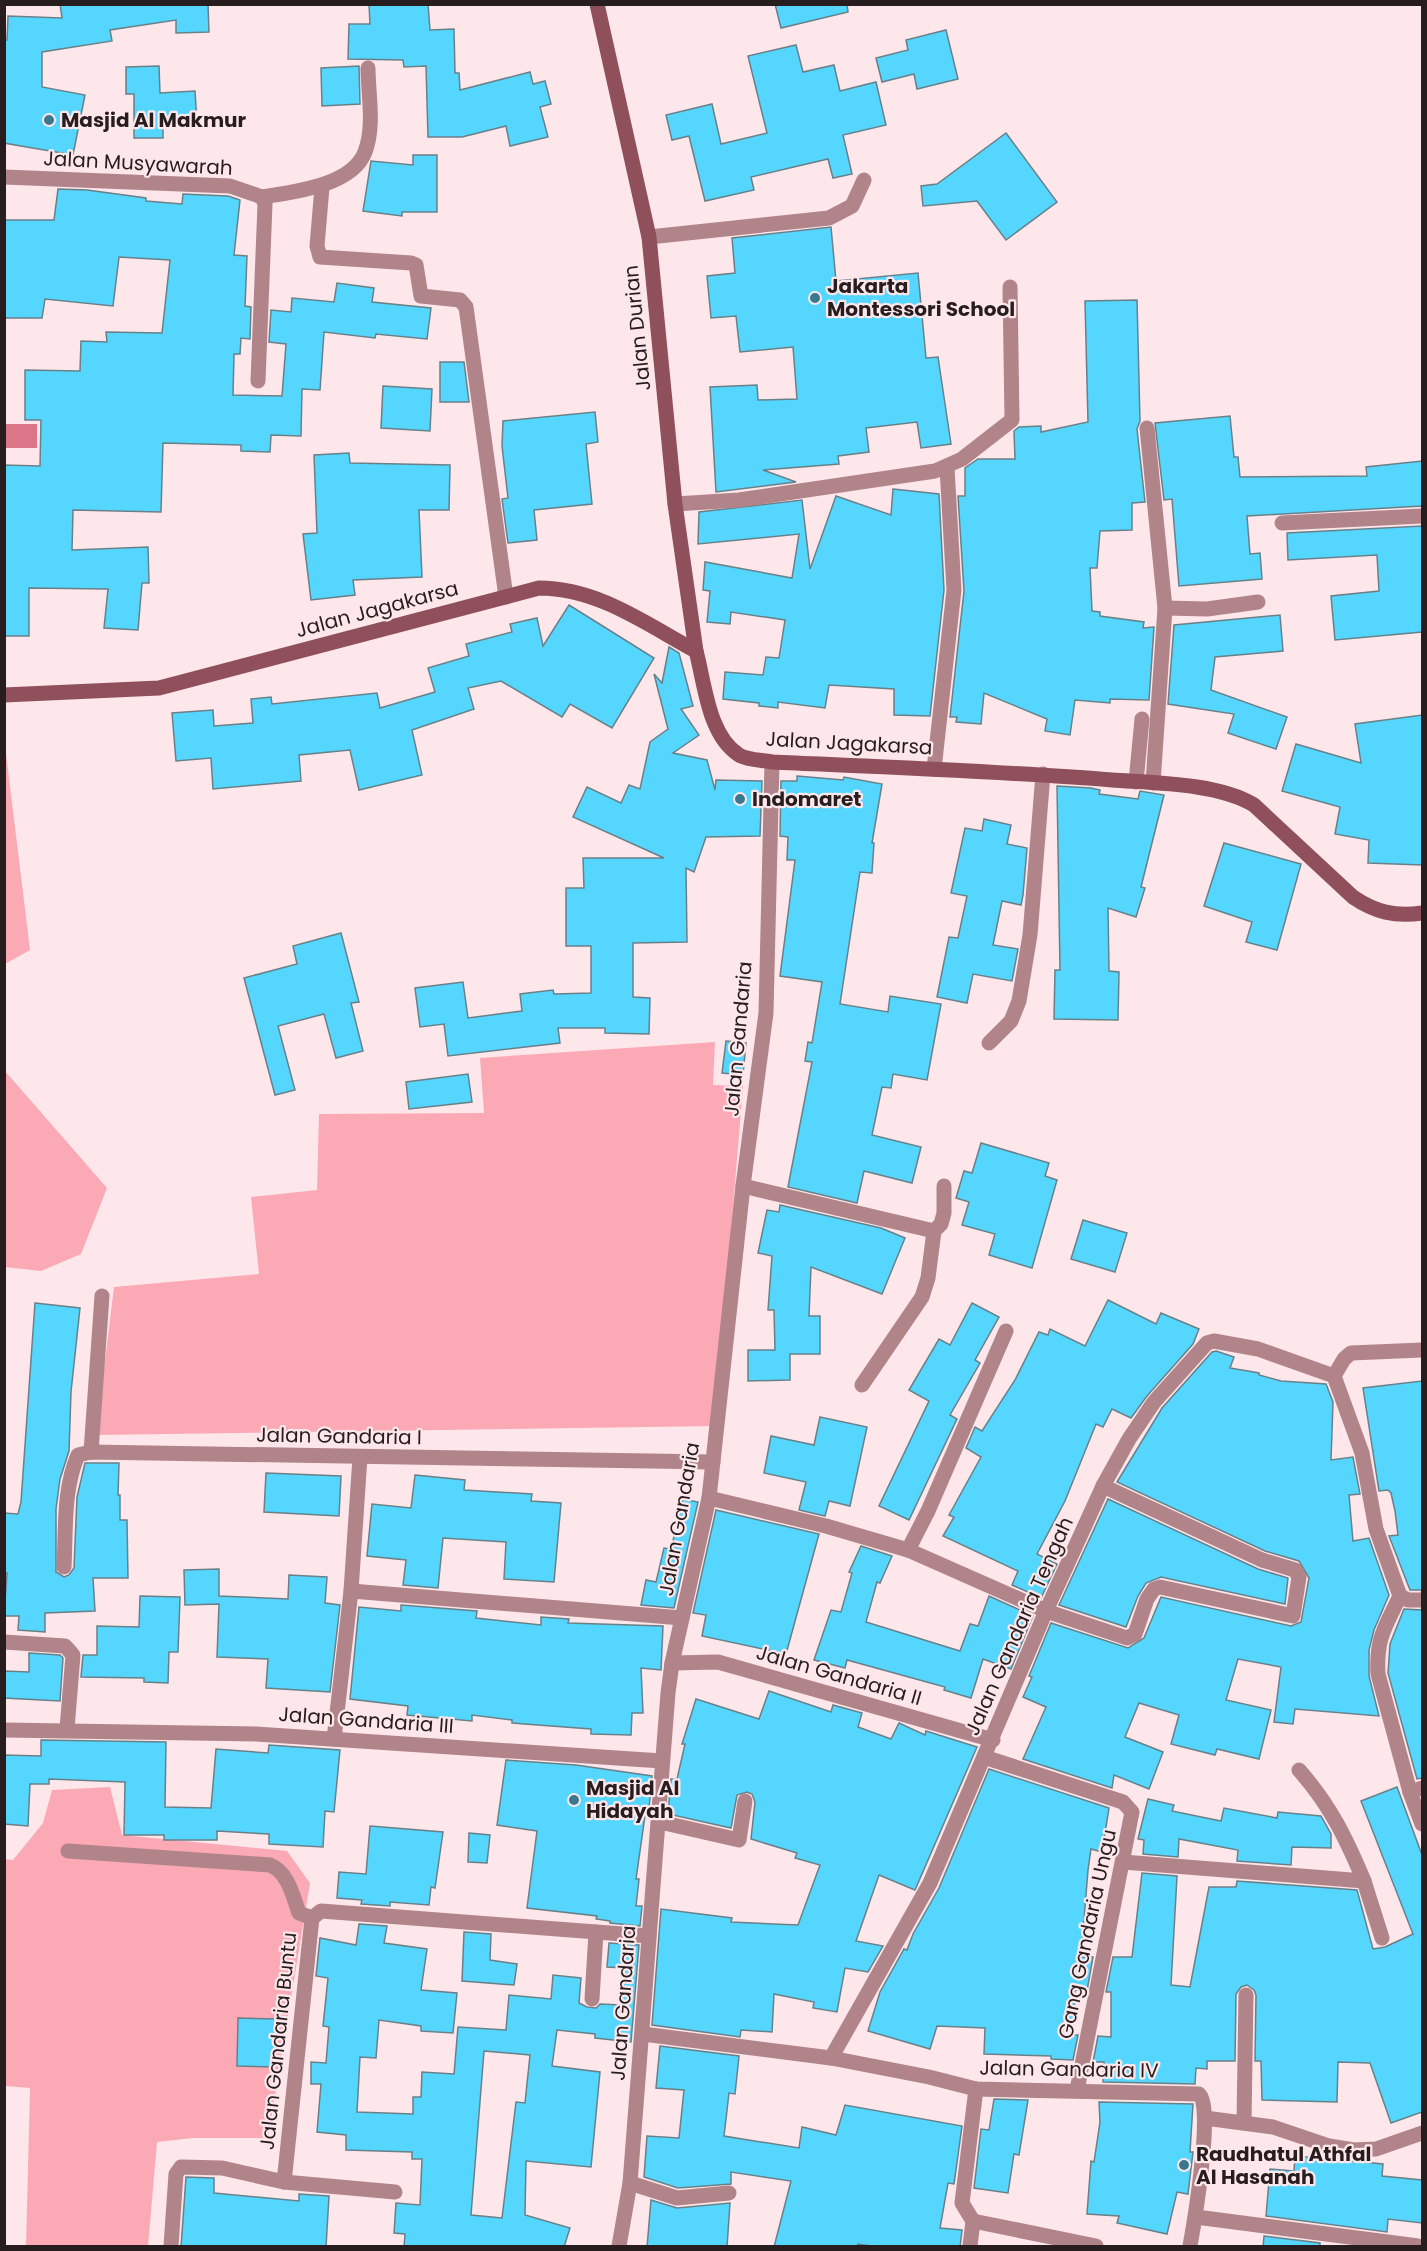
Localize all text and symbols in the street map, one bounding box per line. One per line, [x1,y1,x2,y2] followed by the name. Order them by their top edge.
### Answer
[61,106,247,134] place label: Masjid Al Makmur
[42,113,56,127] marker: Masjid Al Makmur
[43,144,233,182] street label: Jalan Musyawarah
[616,264,658,392] street label: Jalan Durian
[827,272,1015,323] place label: Jakarta Montessori School
[808,291,822,305] marker: Jakarta Montessori School
[293,574,461,644] street label: Jalan Jagakarsa
[765,725,933,761] street label: Jalan Jagakarsa
[752,785,861,813] place label: Indomaret
[733,792,747,806] marker: Indomaret
[717,960,759,1118] street label: Jalan Gandaria
[256,1421,422,1451] street label: Jalan Gandaria I
[652,1440,706,1598] street label: Jalan Gandaria
[958,1512,1080,1740] street label: Jalan Gandaria Tengah
[753,1638,925,1712] street label: Jalan Gandaria II
[277,1700,455,1740] street label: Jalan Gandaria III
[586,1774,679,1825] place label: Masjid Al Hidayah
[567,1793,581,1807] marker: Masjid Al Hidayah
[1051,1827,1123,2041] street label: Gang Gandaria Ungu
[604,1924,642,2082] street label: Jalan Gandaria
[253,1931,303,2151] street label: Jalan Gandaria Buntu
[979,2053,1159,2085] street label: Jalan Gandaria IV
[1196,2140,1372,2191] place label: Raudhatul Athfal Al Hasanah
[1177,2158,1191,2172] marker: Raudhatul Athfal Al Hasanah

